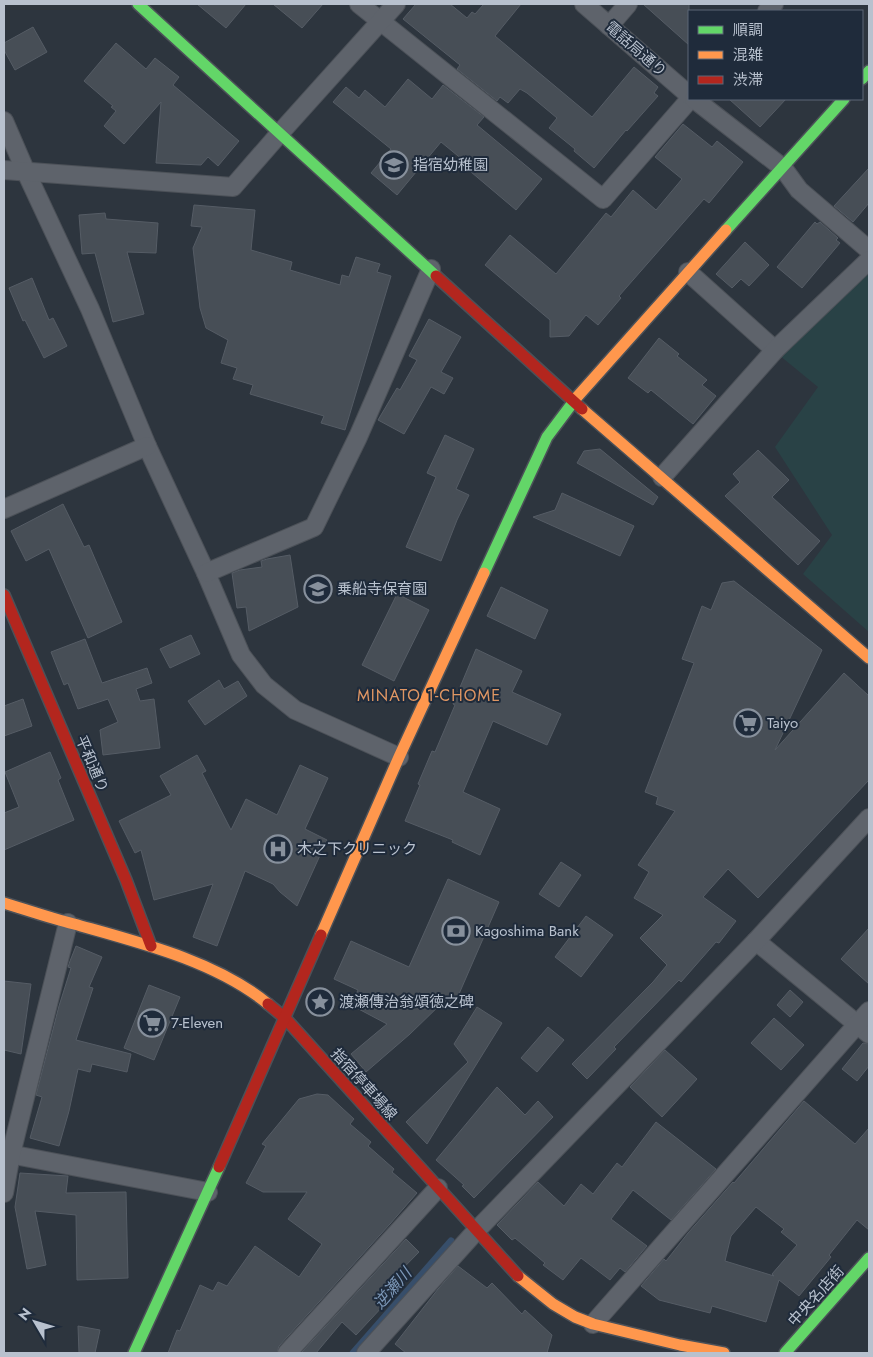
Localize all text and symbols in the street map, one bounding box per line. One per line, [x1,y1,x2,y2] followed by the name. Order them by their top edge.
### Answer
[688,10,863,100] legend
[600,16,672,82] street label: 電話局通り
[733,19,763,41] text: 順調
[733,44,763,66] text: 混雑
[733,69,763,91] text: 渋滞
[379,150,409,180] school or university icon: 指宿幼稚園
[413,154,488,176] place label: 指宿幼稚園
[303,574,333,604] school or university icon: 乗船寺保育園
[337,578,427,600] place label: 乗船寺保育園
[357,684,501,707] district label: MINATO 1-CHOME
[733,708,763,738] supermarket icon: Taiyo
[767,712,798,734] place label: Taiyo
[70,732,114,796] street label: 平和通り
[263,834,293,864] hospital icon: 木之下クリニック
[297,838,417,860] place label: 木之下クリニック
[441,916,471,946] bank icon: Kagoshima Bank
[475,920,579,942] place label: Kagoshima Bank
[305,987,335,1017] place icon: 渡瀬傳治翁頌徳之碑
[339,991,474,1013] place label: 渡瀬傳治翁頌徳之碑
[137,1008,167,1038] supermarket icon: 7-Eleven
[171,1012,223,1034] place label: 7-Eleven
[326,1043,402,1125] street label: 指宿停車場線
[368,1261,418,1314] water label: 逆瀬川
[783,1261,849,1331] street label: 中央名店街
[10,1297,60,1347] north arrow
[13,1303,36,1325] text: N

